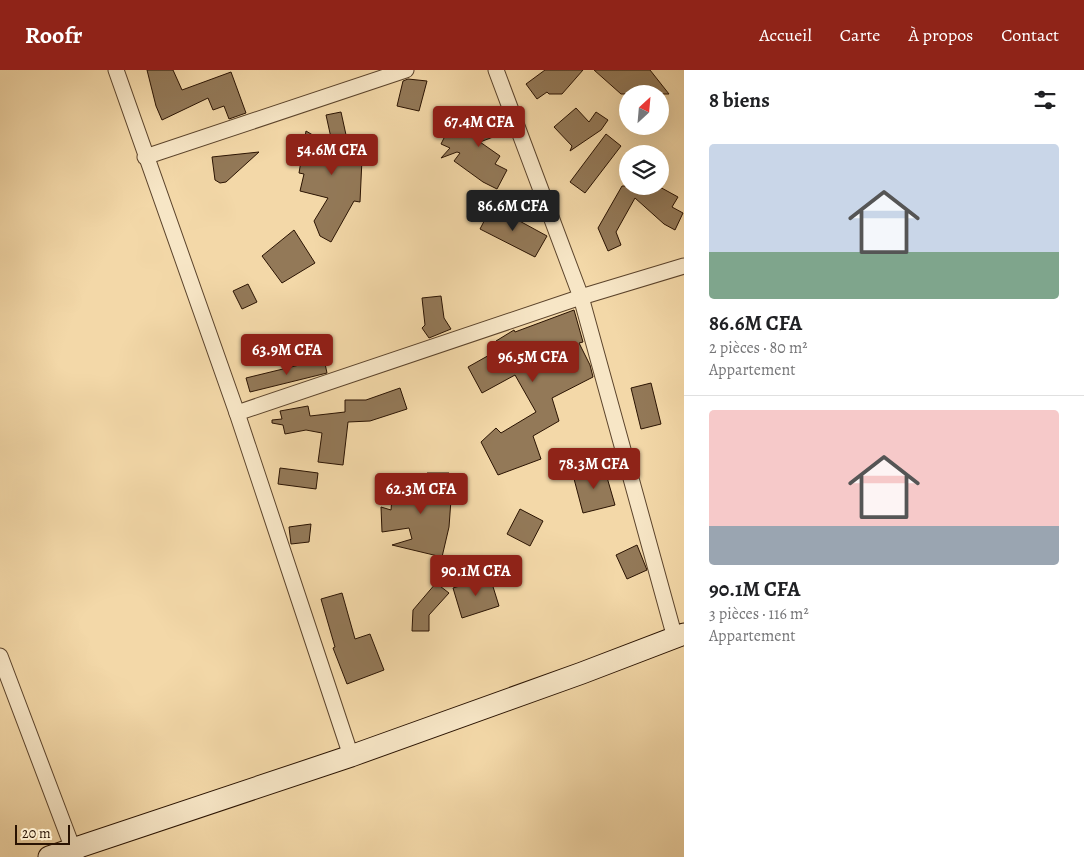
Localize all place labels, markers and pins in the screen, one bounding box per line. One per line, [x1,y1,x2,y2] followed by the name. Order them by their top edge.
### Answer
[422,106,536,148] pin: 67.4M CFA
[275,134,389,176] pin: 54.6M CFA
[456,190,570,232] pin: 86.6M CFA
[230,334,344,376] pin: 63.9M CFA
[476,340,590,383] pin: 96.5M CFA
[537,448,651,490] pin: 78.3M CFA
[364,472,478,515] pin: 62.3M CFA
[419,554,533,597] pin: 90.1M CFA

